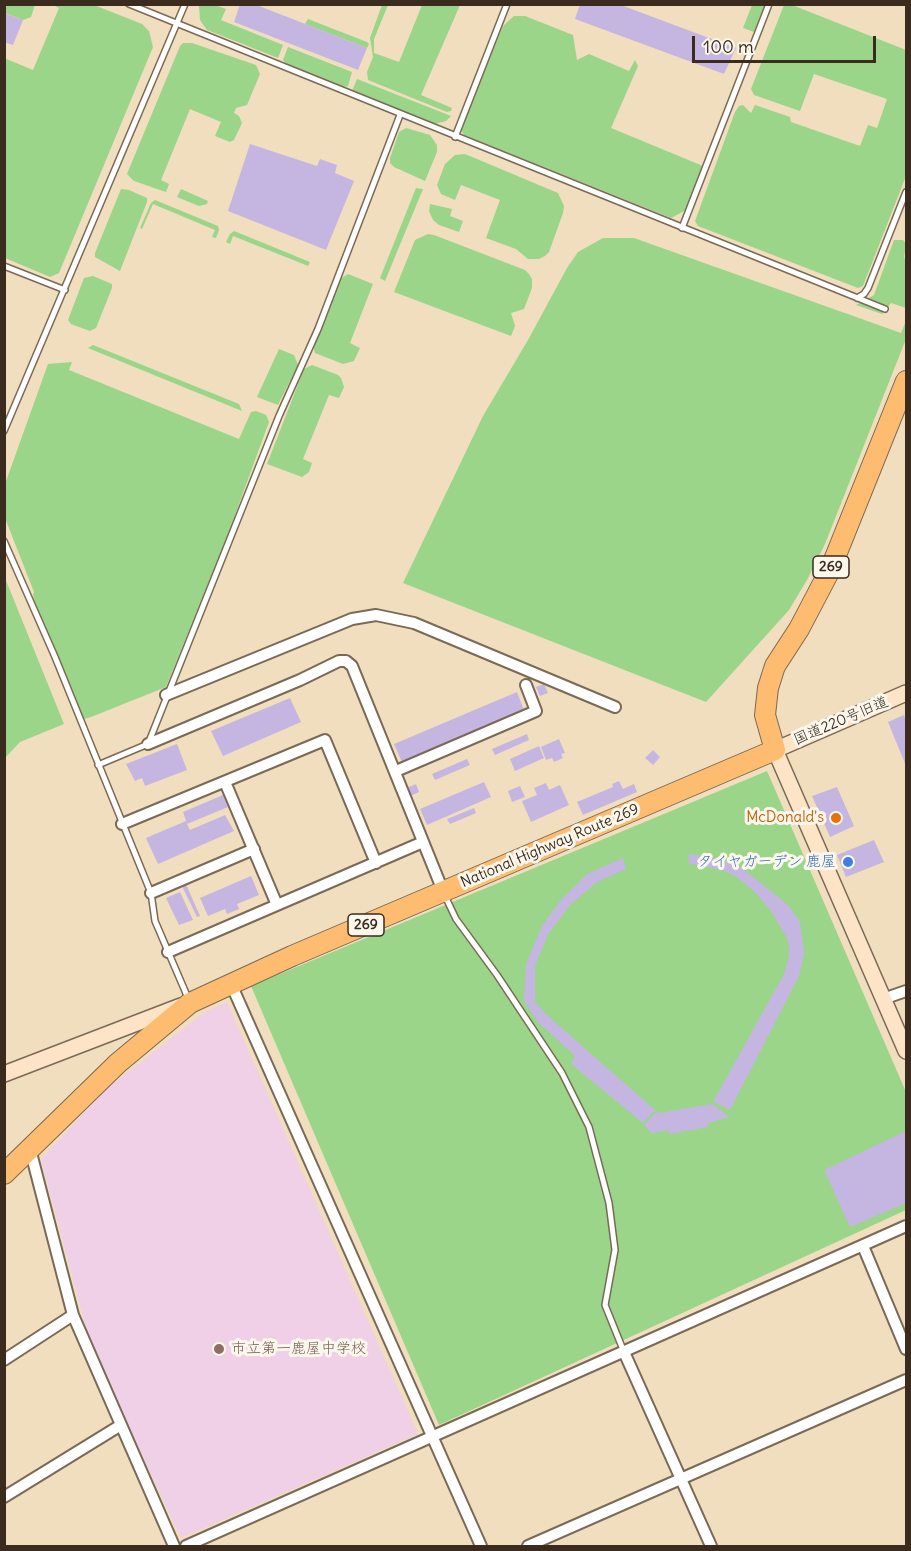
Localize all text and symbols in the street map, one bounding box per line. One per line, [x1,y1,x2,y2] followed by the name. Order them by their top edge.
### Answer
[695,24,880,62] scale bar
[703,35,754,58] text: 100 m
[813,556,849,578] road number: 269
[791,693,891,749] street label: 国道220号旧道
[458,800,642,892] street label: National Highway Route 269
[746,809,824,827] place label: McDonald's
[829,811,843,825] marker: McDonald's
[697,853,836,871] place label: タイヤガーデン 鹿屋
[841,855,855,869] marker: タイヤガーデン 鹿屋
[348,914,384,936] road number: 269
[231,1340,366,1358] place label: 市立第一鹿屋中学校
[212,1342,226,1356] marker: 市立第一鹿屋中学校

